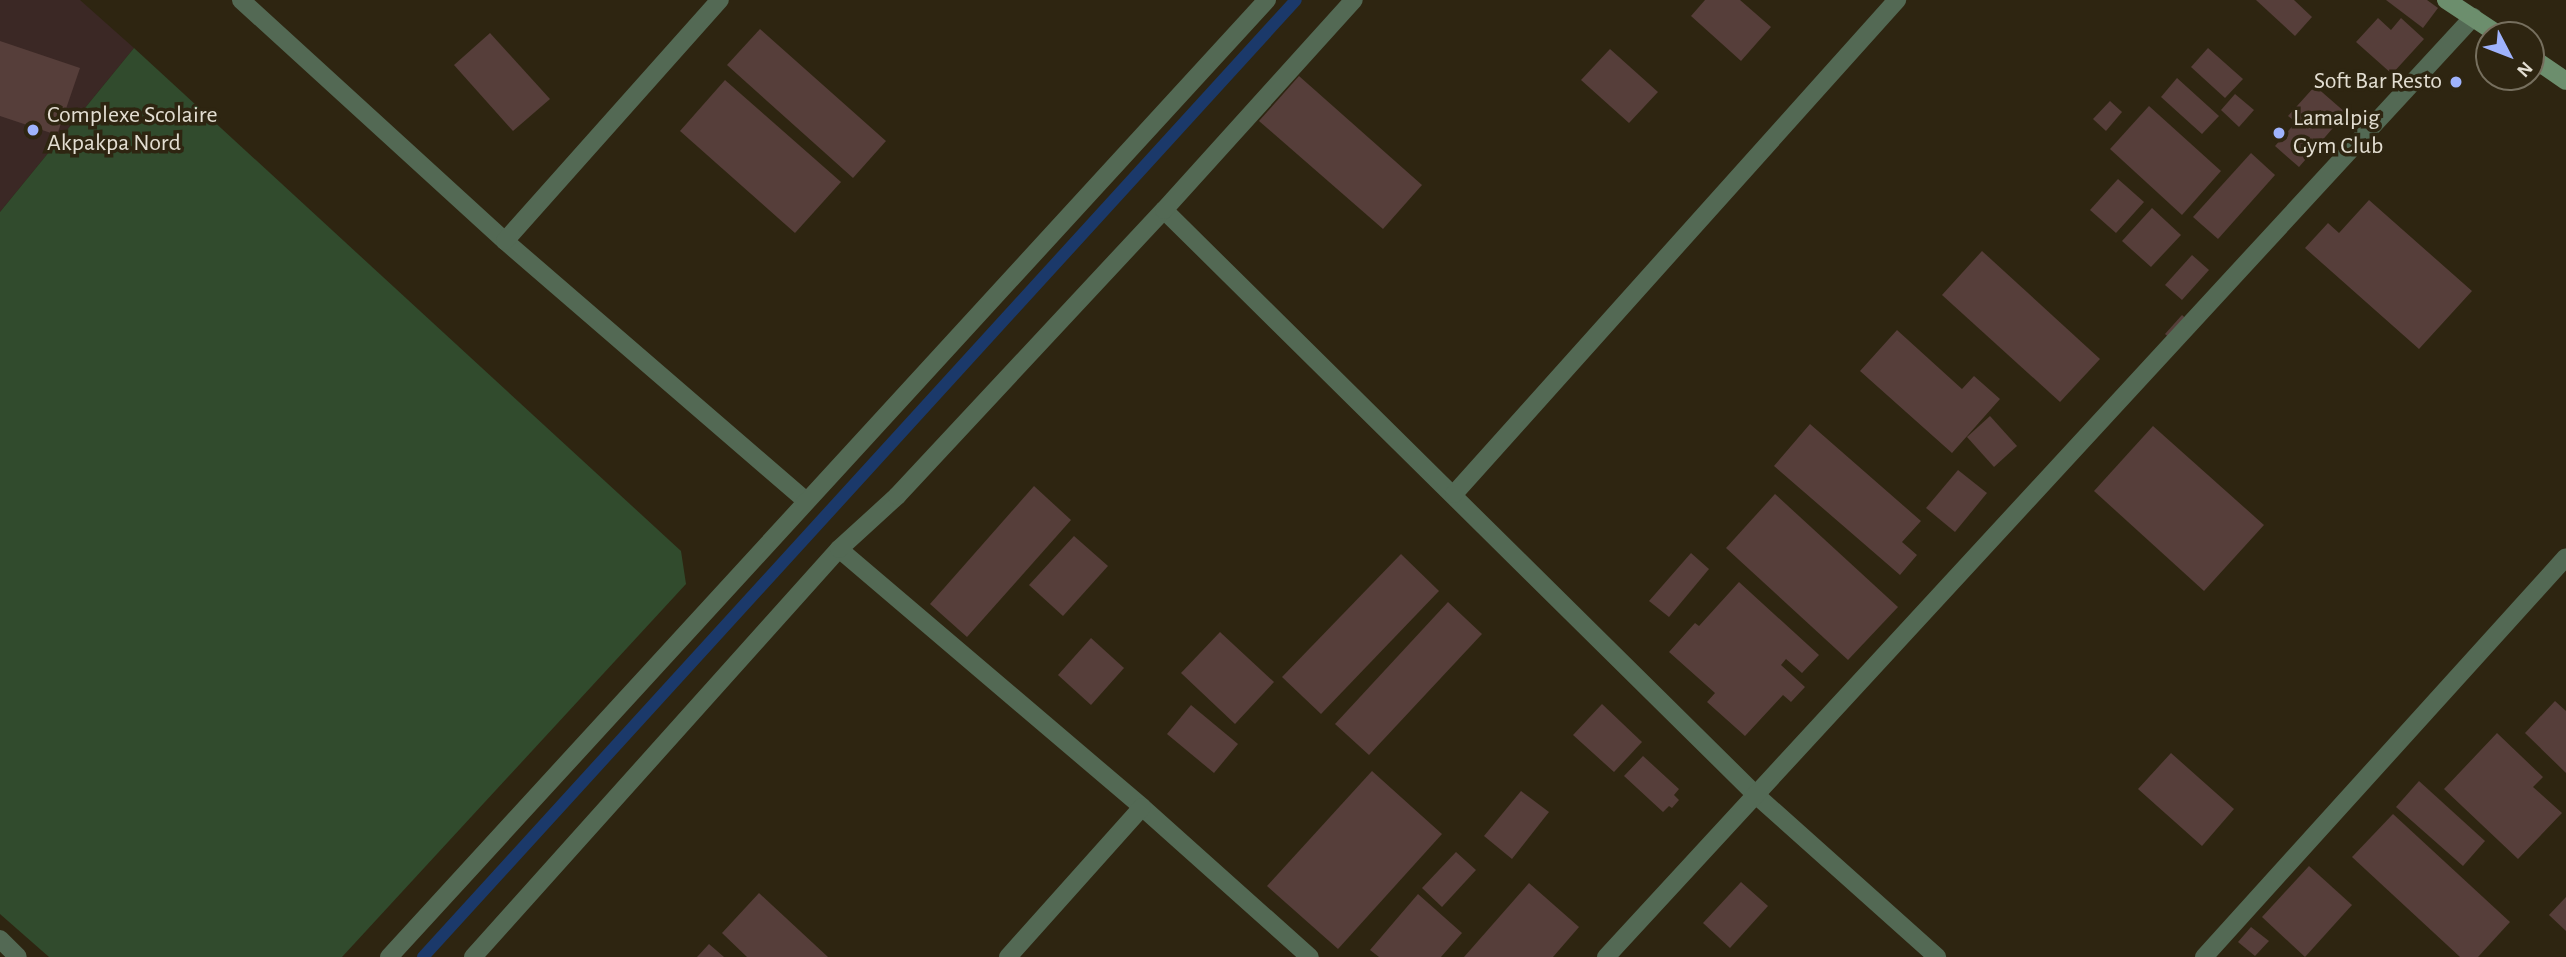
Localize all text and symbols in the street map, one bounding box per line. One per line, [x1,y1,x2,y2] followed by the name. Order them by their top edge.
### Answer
[2475,21,2545,91] north arrow
[2513,58,2536,80] text: N
[2314,68,2442,96] place label: Soft Bar Resto
[2448,74,2464,90] marker: Soft Bar Resto
[47,102,218,158] place label: Complexe Scolaire Akpakpa Nord
[2293,105,2383,161] place label: Lamalpig Gym Club
[25,122,41,138] marker: Complexe Scolaire Akpakpa Nord
[2271,125,2287,141] marker: Lamalpig Gym Club

